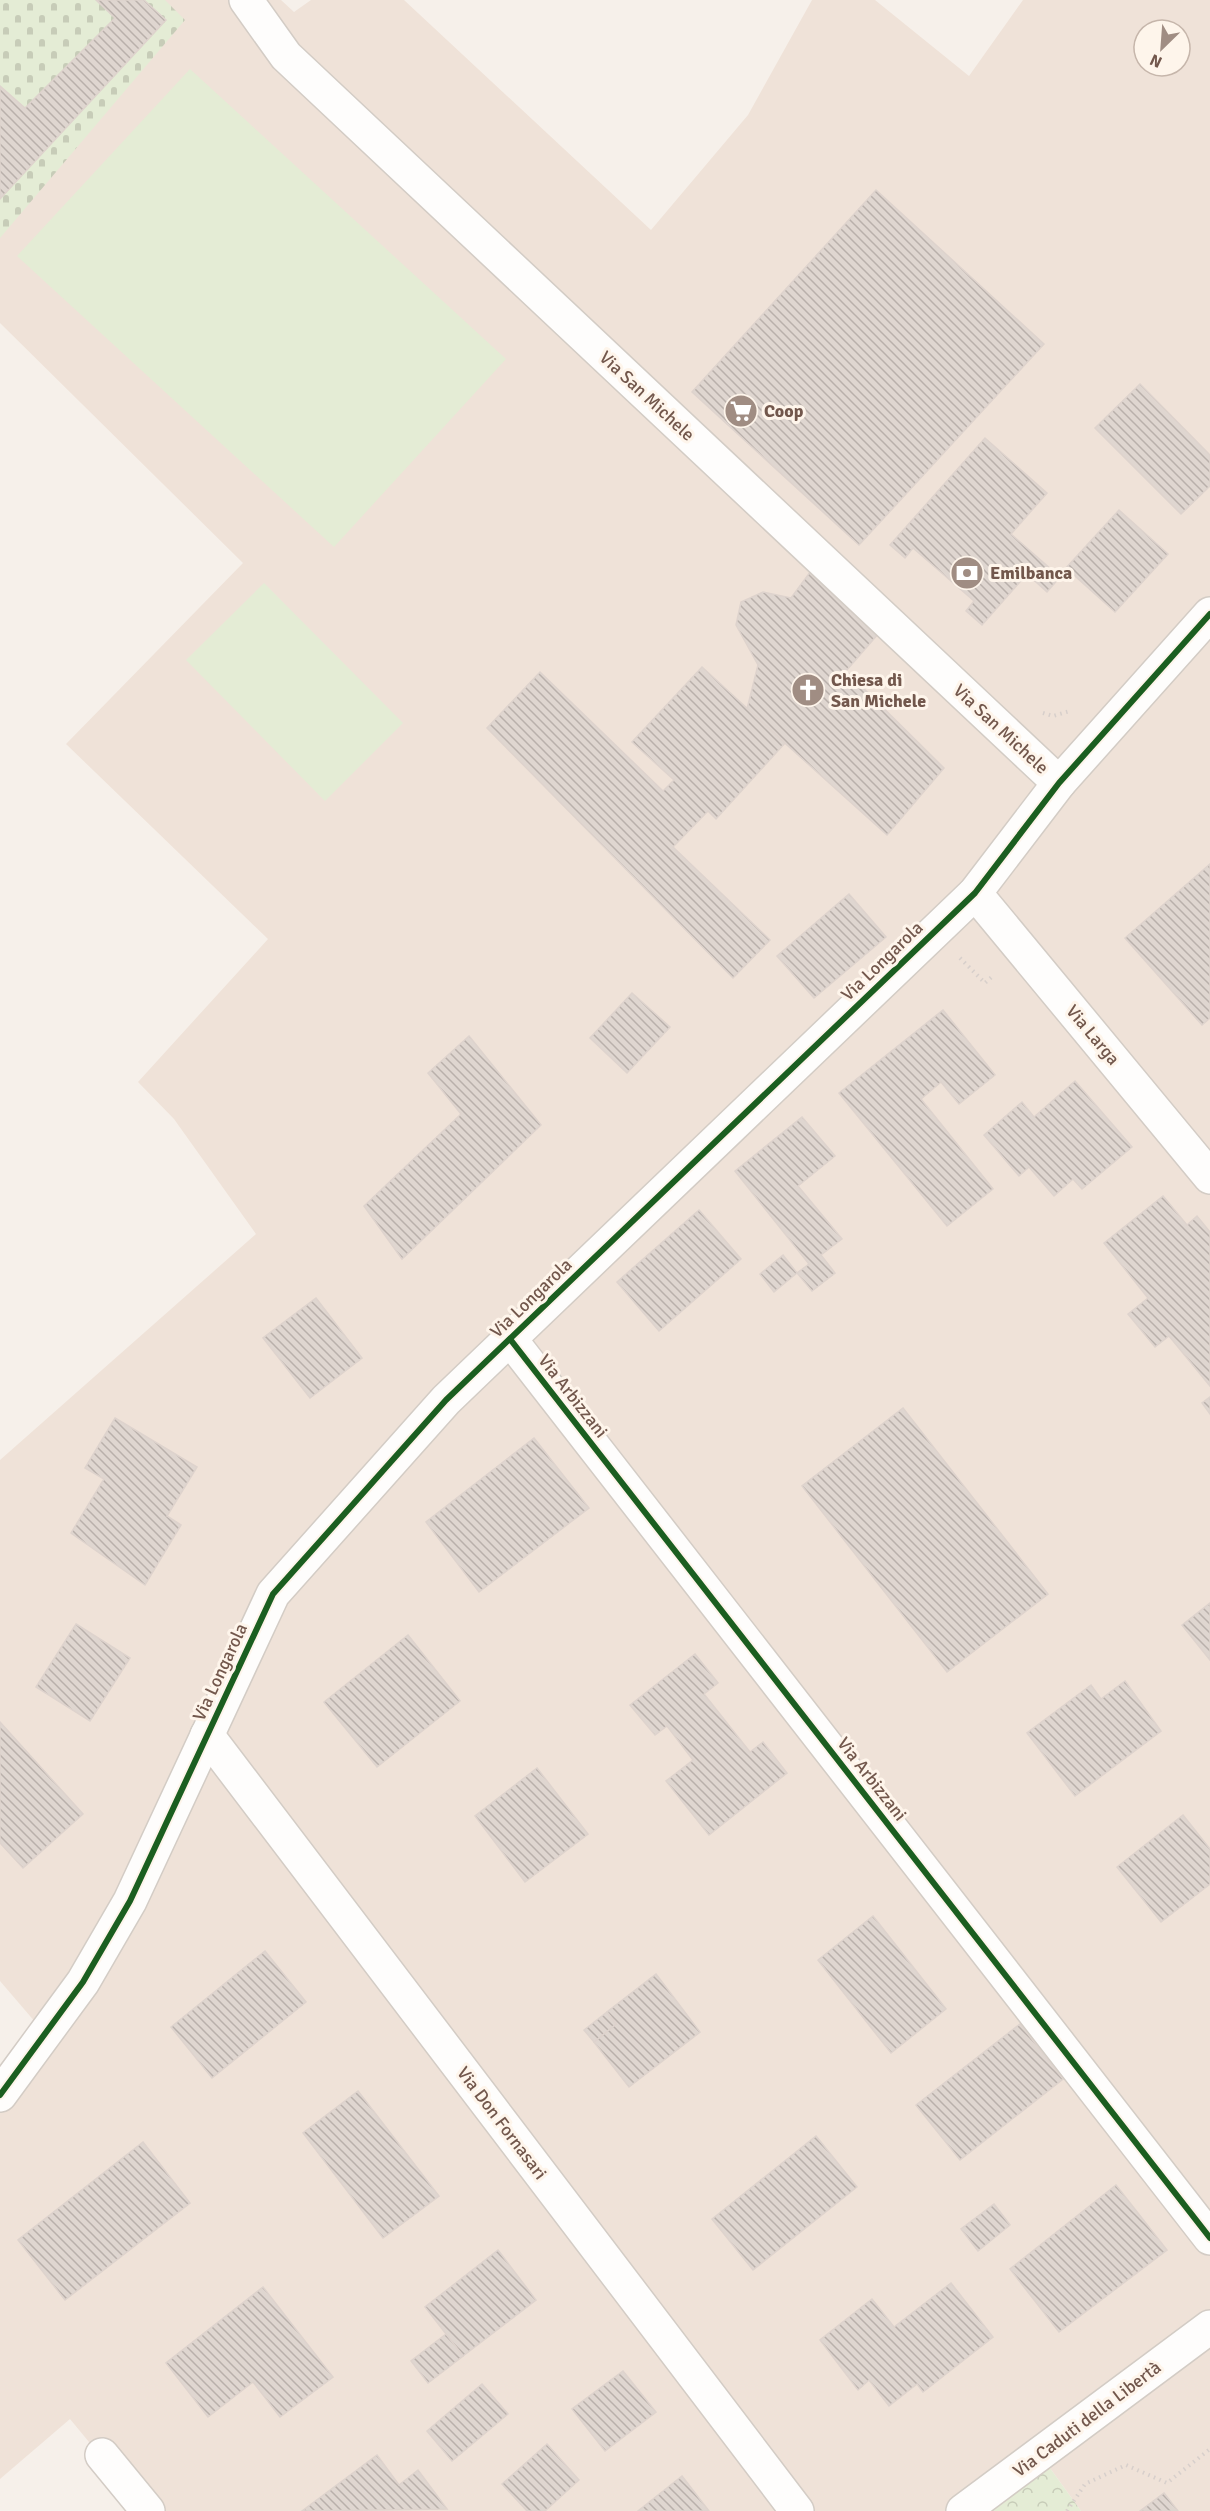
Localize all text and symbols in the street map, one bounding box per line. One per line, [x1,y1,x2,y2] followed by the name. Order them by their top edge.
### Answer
[1132,18,1192,78] north arrow
[1147,49,1165,72] text: N
[595,346,699,446] street label: Via San Michele
[723,393,759,429] supermarket icon: Coop
[764,400,804,422] place label: Coop
[949,555,985,591] bank icon: Emilbanca
[990,562,1072,584] place label: Emilbanca
[831,669,926,712] place label: Chiesa di San Michele
[790,672,826,708] church icon: Chiesa di San Michele
[949,679,1053,779] street label: Via San Michele
[837,917,927,1005] street label: Via Longarola
[1062,1000,1124,1070] street label: Via Larga
[486,1254,576,1342] street label: Via Longarola
[533,1350,613,1442] street label: Via Arbizzani
[188,1620,252,1724] street label: Via Longarola
[832,1733,912,1825] street label: Via Arbizzani
[452,2062,552,2184] street label: Via Don Fornasari
[1009,2356,1165,2482] street label: Via Caduti della Libertà

